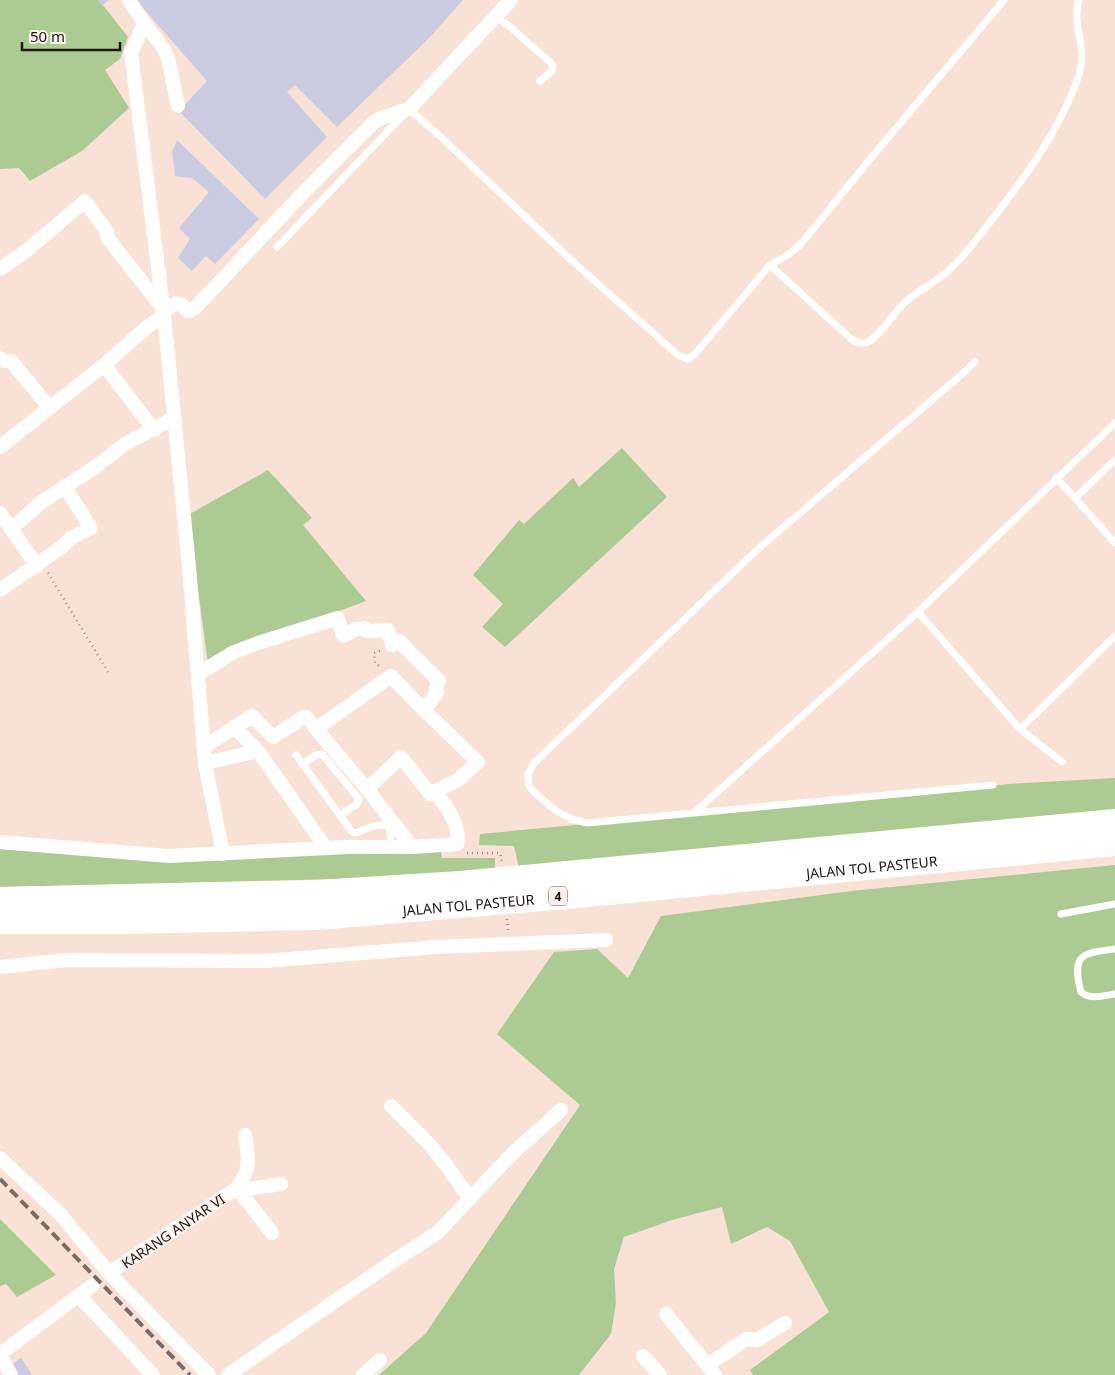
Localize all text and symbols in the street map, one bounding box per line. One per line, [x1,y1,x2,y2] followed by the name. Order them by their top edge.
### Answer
[22,20,120,52] scale bar
[30,26,65,46] text: 50 m
[803,851,938,883] street label: JALAN TOL PASTEUR
[549,886,567,906] road number: 4
[400,889,535,919] street label: JALAN TOL PASTEUR
[118,1189,229,1273] street label: KARANG ANYAR VI

